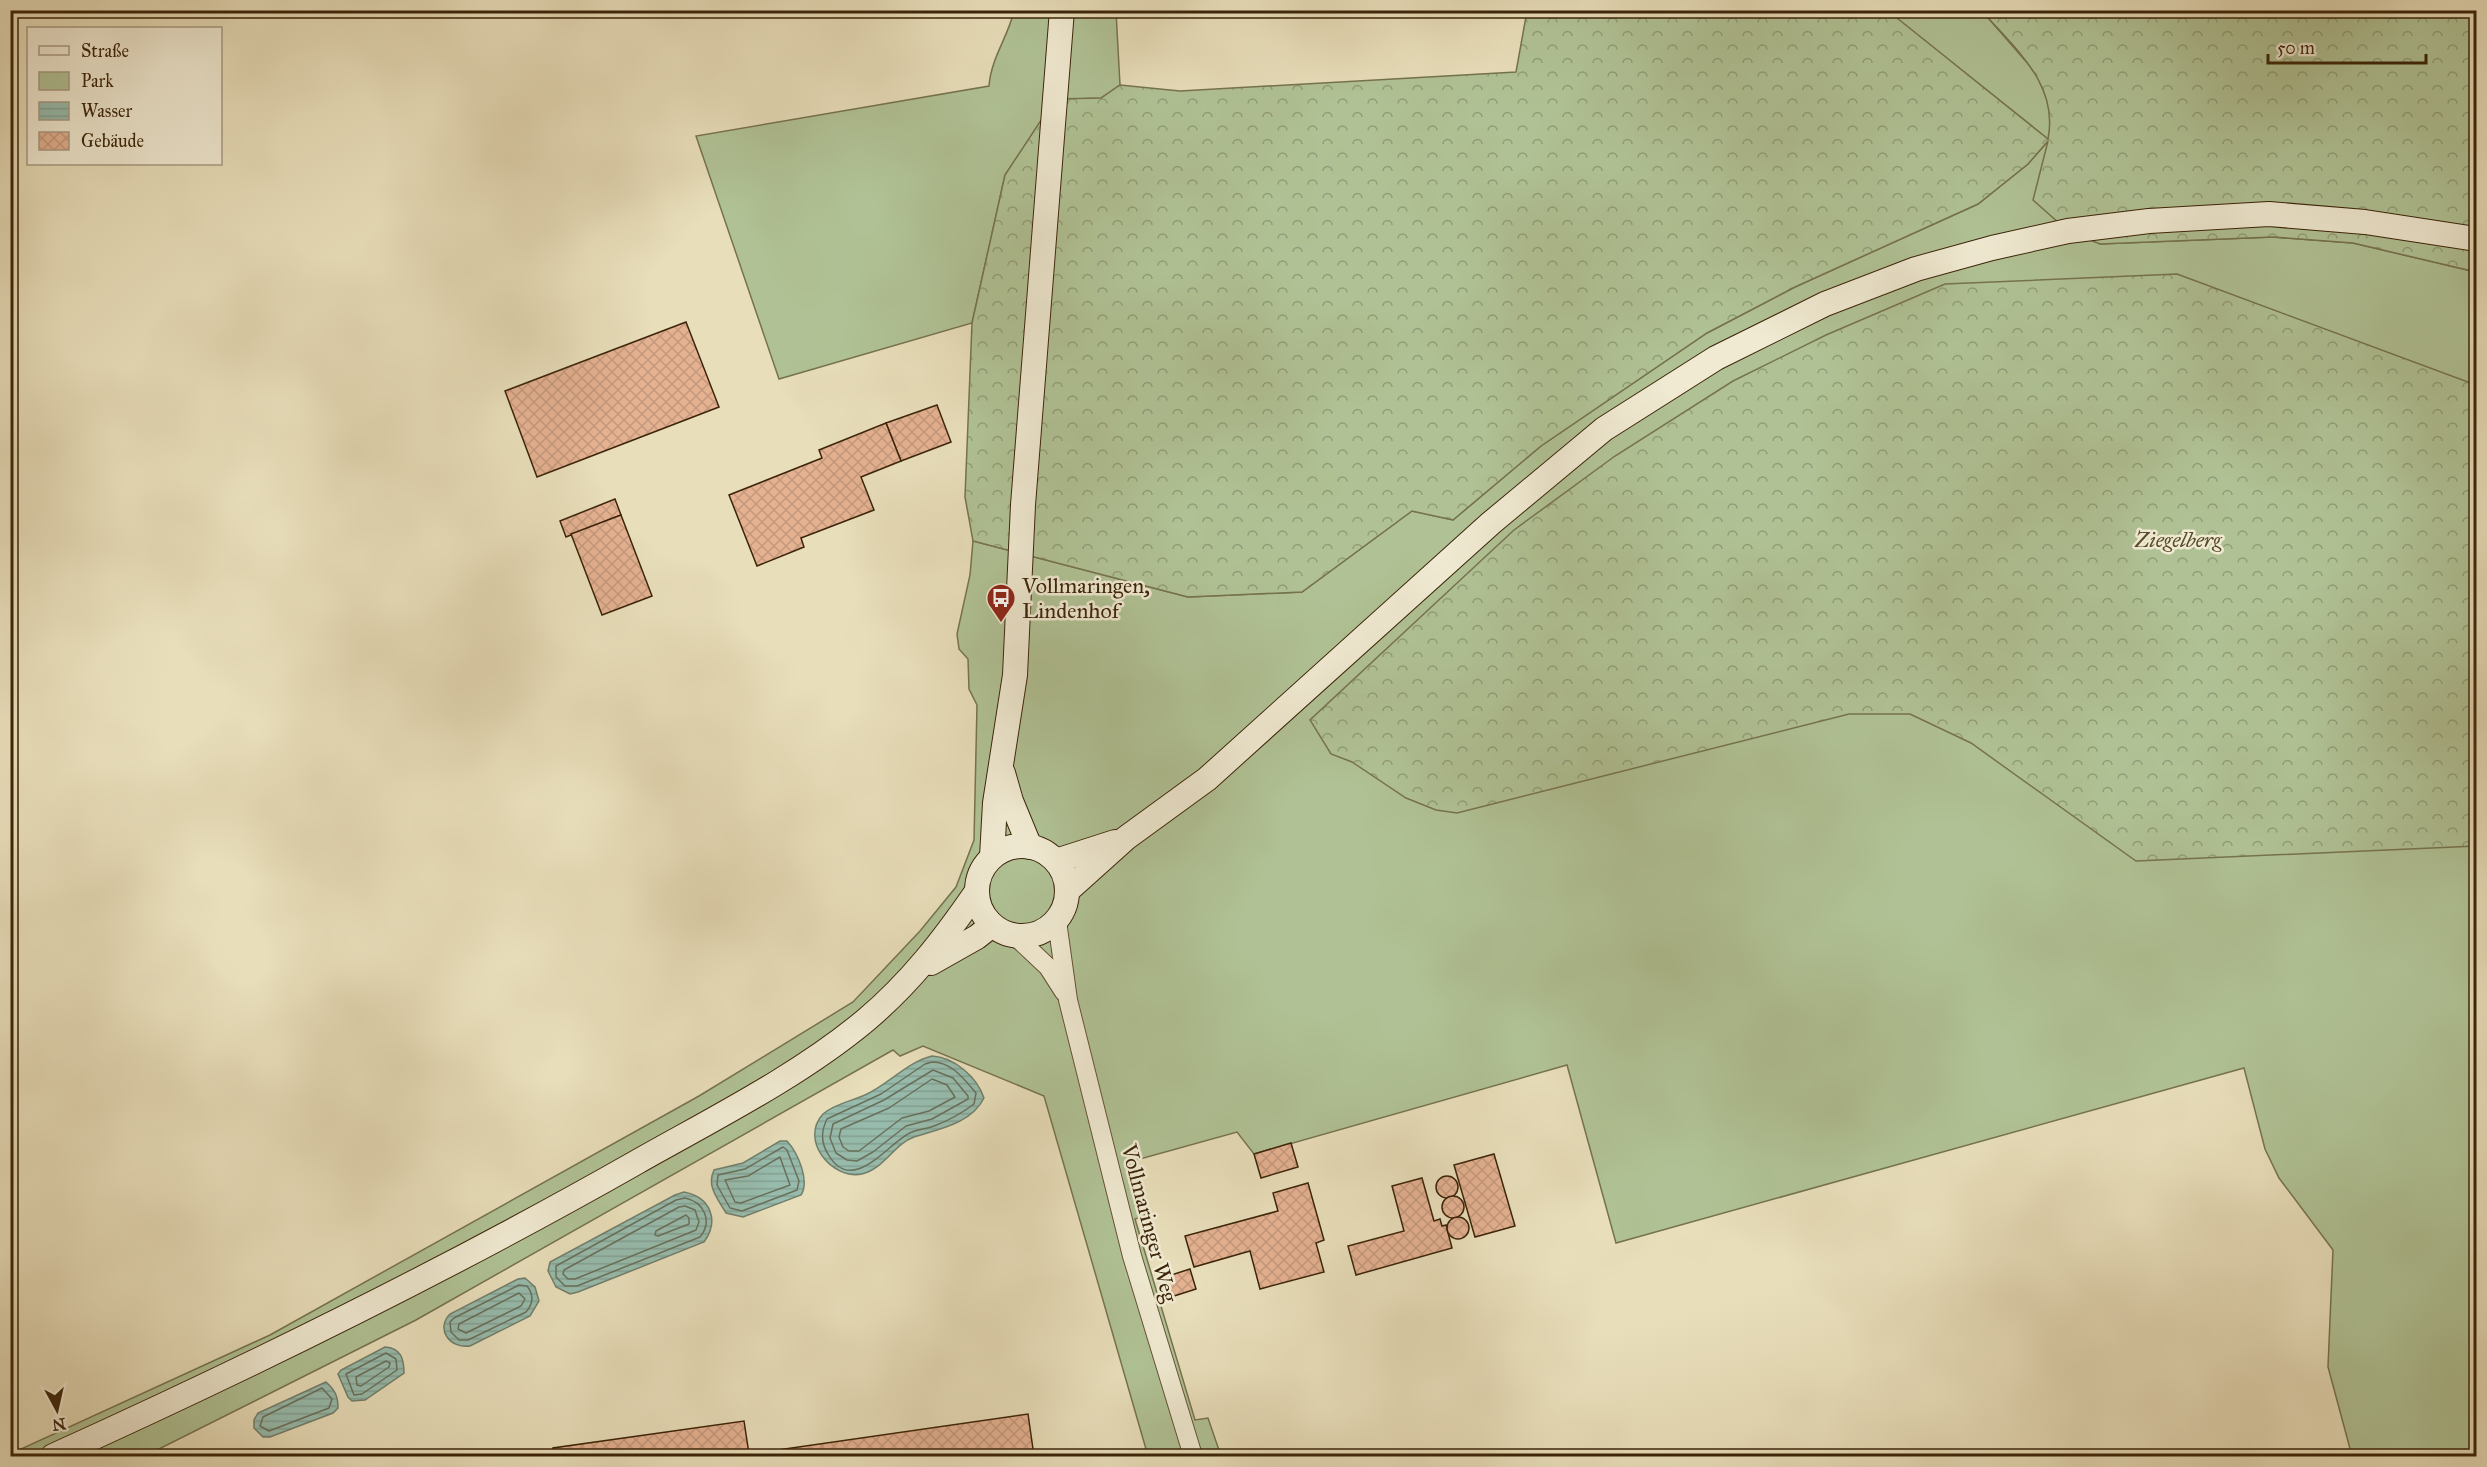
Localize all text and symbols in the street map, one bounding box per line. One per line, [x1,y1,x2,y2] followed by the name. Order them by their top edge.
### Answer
[27,27,222,165] legend
[2268,27,2426,65] scale bar
[2277,37,2315,59] text: 50 m
[81,40,129,62] text: Straße
[81,70,114,92] text: Park
[81,100,132,122] text: Wasser
[81,130,144,152] text: Gebäude
[2134,526,2223,553] park label: Ziegelberg
[1021,572,1150,624] place label: Vollmaringen, Lindenhof
[985,582,1017,624] bus stop icon: Vollmaringen, Lindenhof
[1115,1140,1184,1306] street label: Vollmaringer Weg
[27,1380,87,1440] north arrow
[51,1414,67,1435] text: N

